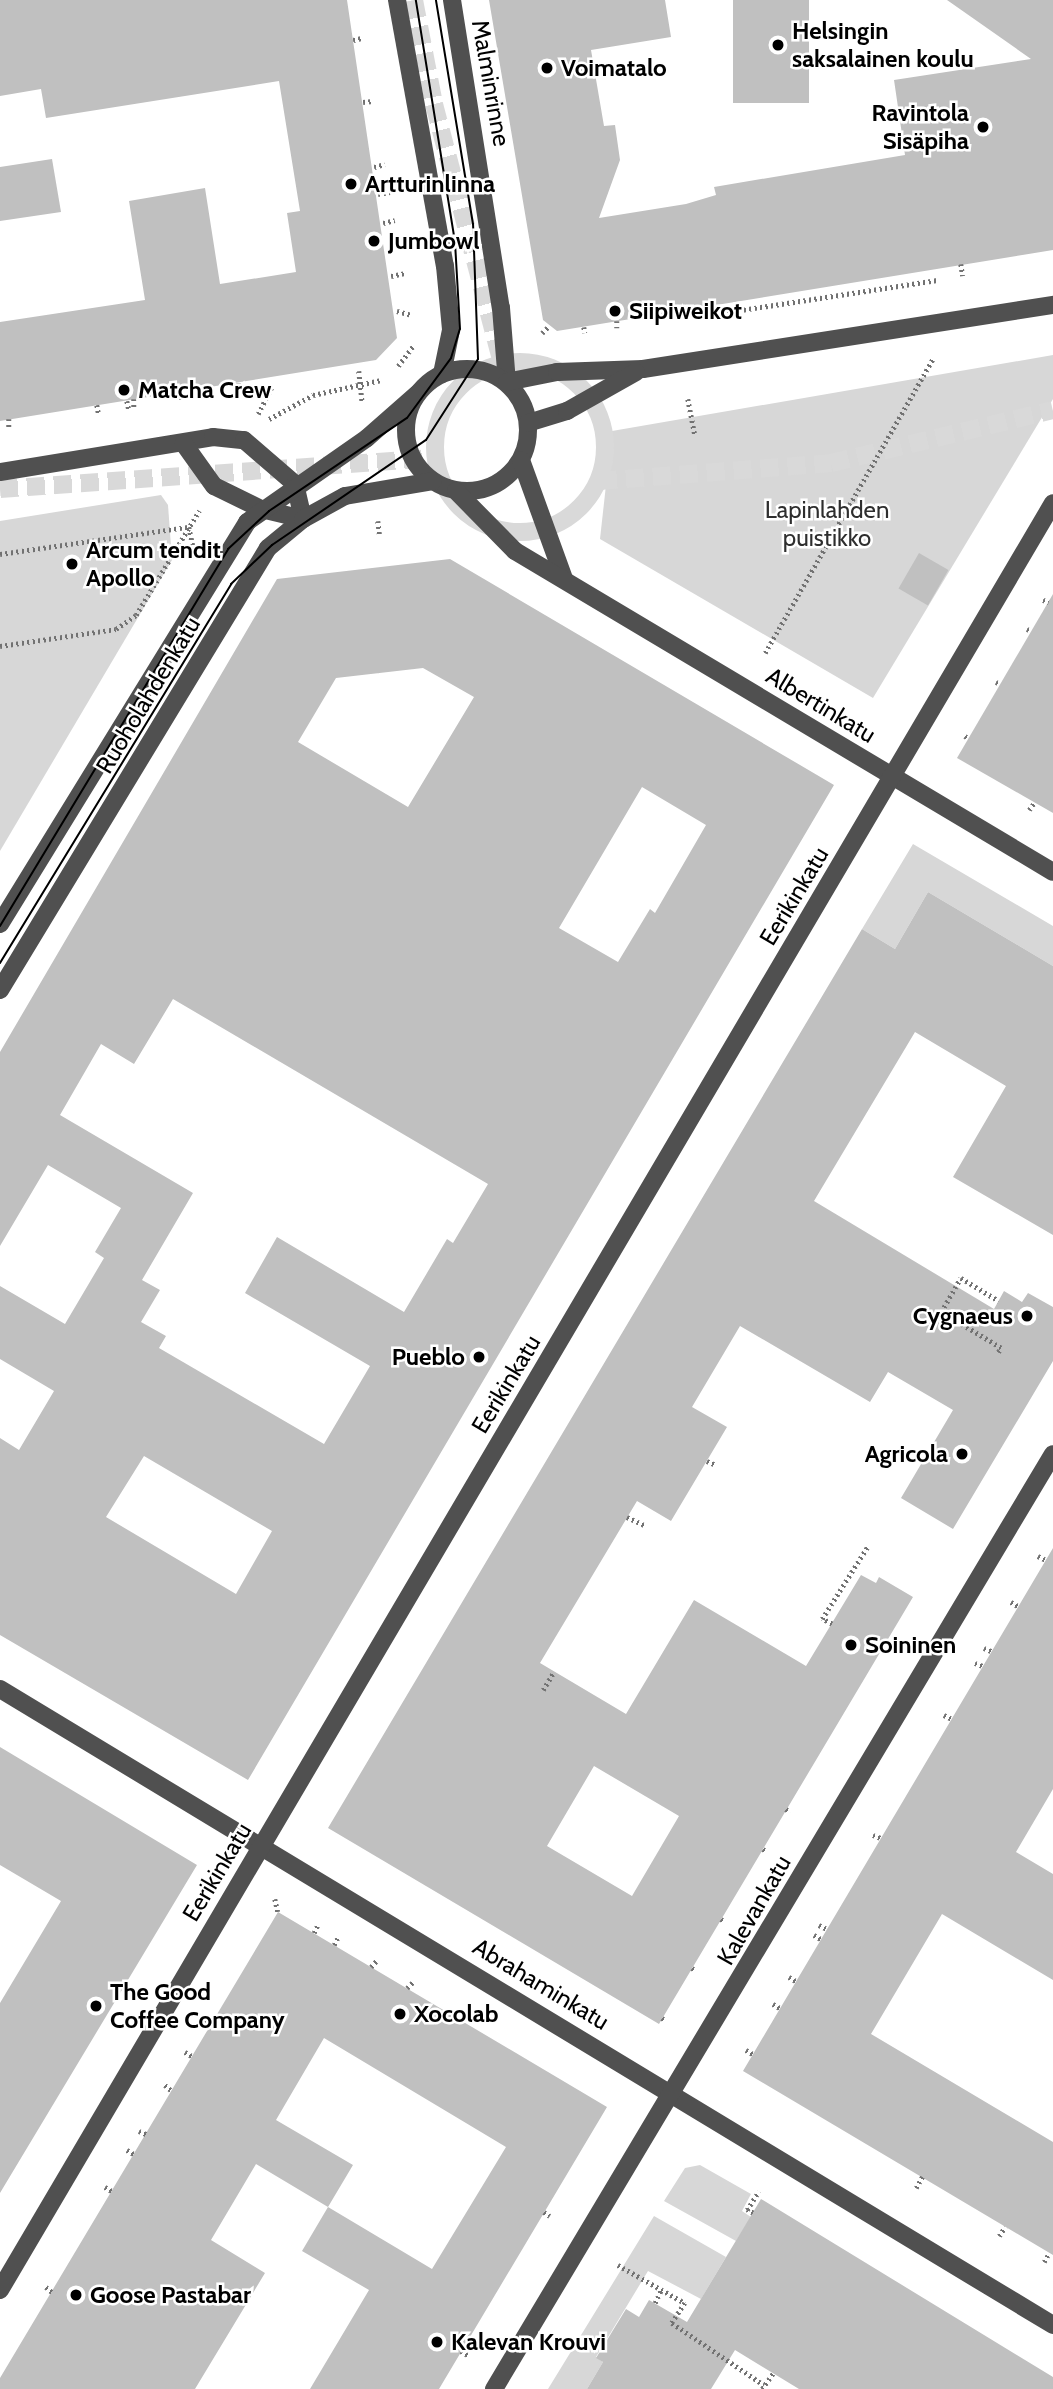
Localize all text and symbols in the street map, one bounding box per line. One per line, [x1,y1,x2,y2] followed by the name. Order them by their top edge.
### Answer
[792,17,974,73] place label: Helsingin saksalainen koulu
[466,18,516,148] street label: Malminrinne
[770,37,786,53] marker: Helsingin saksalainen koulu
[561,54,667,82] place label: Voimatalo
[539,60,555,76] marker: Voimatalo
[872,99,969,155] place label: Ravintola Sisäpiha
[975,119,991,135] marker: Ravintola Sisäpiha
[365,170,495,198] place label: Artturinlinna
[343,176,359,192] marker: Artturinlinna
[388,227,480,255] place label: Jumbowl
[366,233,382,249] marker: Jumbowl
[629,297,742,325] place label: Siipiweikot
[607,303,623,319] marker: Siipiweikot
[138,376,271,404] place label: Matcha Crew
[116,382,132,398] marker: Matcha Crew
[765,496,889,552] park label: Lapinlahden puistikko
[86,536,221,592] place label: Arcum tendit Apollo
[64,556,80,572] marker: Arcum tendit Apollo
[90,611,206,779] street label: Ruoholahdenkatu
[761,661,881,749] street label: Albertinkatu
[753,842,835,950] street label: Eerikinkatu
[913,1302,1013,1330] place label: Cygnaeus
[1019,1308,1035,1324] marker: Cygnaeus
[465,1330,547,1438] street label: Eerikinkatu
[392,1343,465,1371] place label: Pueblo
[471,1349,487,1365] marker: Pueblo
[865,1440,948,1468] place label: Agricola
[954,1446,970,1462] marker: Agricola
[865,1631,956,1659] place label: Soininen
[843,1637,859,1653] marker: Soininen
[176,1818,258,1926] street label: Eerikinkatu
[711,1850,797,1970] street label: Kalevankatu
[468,1932,614,2036] street label: Abrahaminkatu
[110,1978,285,2034] place label: The Good Coffee Company
[88,1998,104,2014] marker: The Good Coffee Company
[414,2000,498,2028] place label: Xocolab
[392,2006,408,2022] marker: Xocolab
[90,2281,251,2309] place label: Goose Pastabar
[68,2287,84,2303] marker: Goose Pastabar
[451,2328,606,2356] place label: Kalevan Krouvi
[429,2334,445,2350] marker: Kalevan Krouvi

